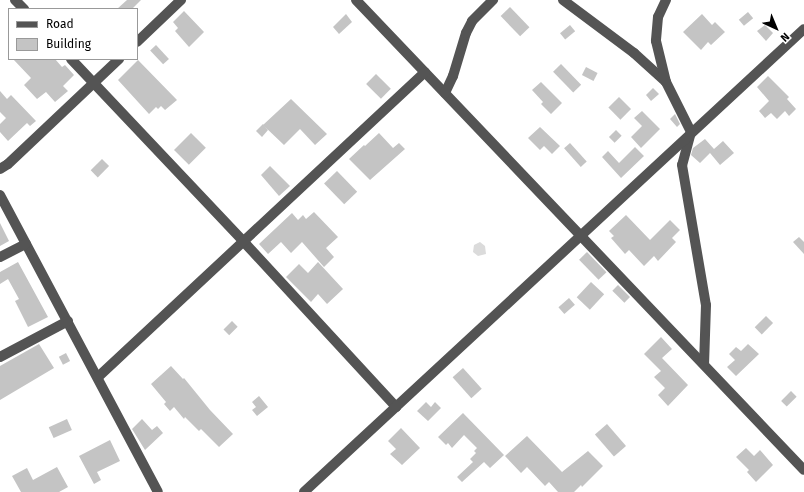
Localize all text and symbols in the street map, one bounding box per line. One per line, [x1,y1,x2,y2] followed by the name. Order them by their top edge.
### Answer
[8,8,138,60] legend
[756,8,796,48] north arrow
[46,17,74,31] text: Road
[778,30,792,44] text: N
[46,37,91,51] text: Building

